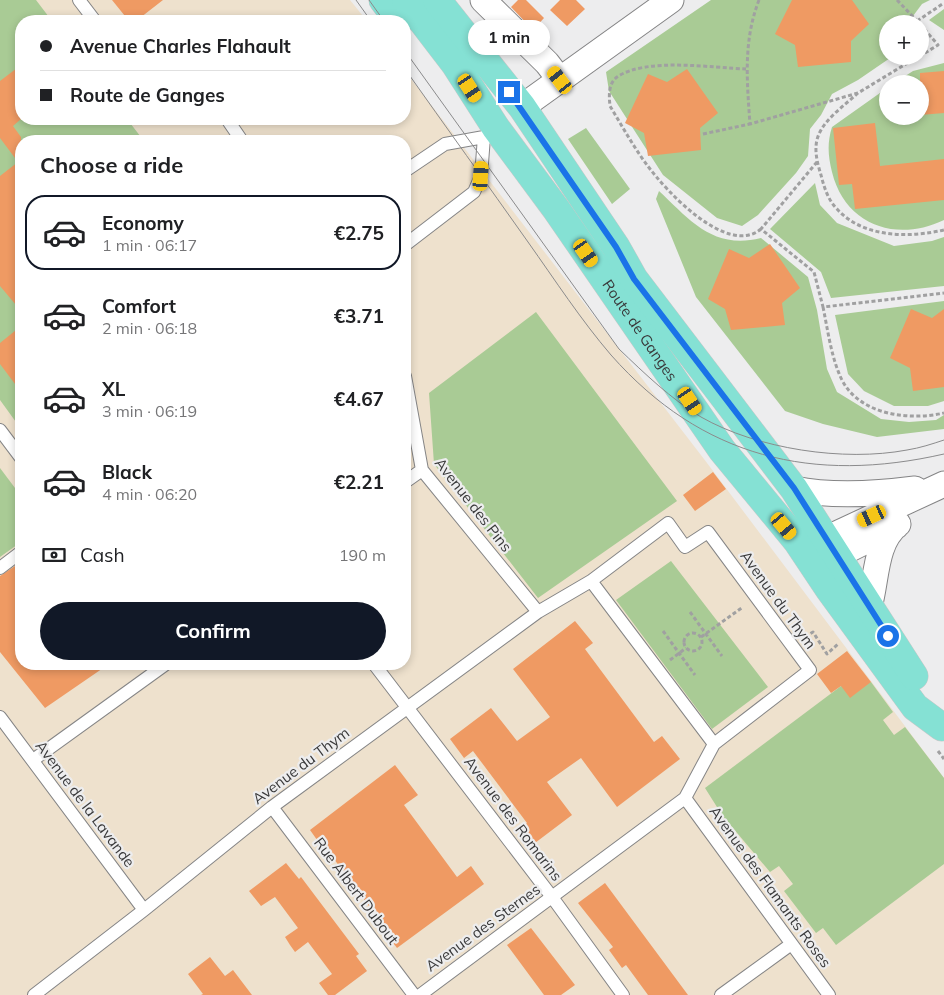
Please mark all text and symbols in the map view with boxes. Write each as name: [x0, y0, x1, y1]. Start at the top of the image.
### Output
map controls: [879, 15, 929, 125]
button: +: [879, 15, 929, 65]
callout: 1 min: [468, 19, 550, 54]
text: 1 min: [488, 27, 530, 47]
text: Avenue Charles Flahault: [70, 34, 291, 58]
car: [544, 64, 575, 96]
car: [455, 71, 484, 105]
button: −: [879, 75, 929, 125]
route end: [498, 81, 520, 103]
text: Route de Ganges: [70, 83, 225, 107]
text: Choose a ride: [40, 151, 183, 179]
car: [472, 161, 489, 191]
icon: car: [42, 210, 87, 255]
text: Economy: [102, 211, 184, 235]
text: €2.75: [334, 221, 384, 245]
text: 1 min · 06:17: [102, 235, 197, 255]
car: [571, 236, 600, 270]
street label: Route de Ganges: [598, 276, 682, 385]
icon: car: [42, 293, 87, 338]
text: Comfort: [102, 294, 176, 318]
text: €3.71: [334, 304, 384, 328]
text: 2 min · 06:18: [102, 318, 197, 338]
icon: car: [42, 376, 87, 421]
text: XL: [102, 377, 125, 401]
car: [675, 384, 704, 418]
text: €4.67: [334, 387, 384, 411]
text: 3 min · 06:19: [102, 401, 197, 421]
street label: Avenue des Pins: [431, 454, 516, 556]
icon: car: [42, 459, 87, 504]
text: Black: [102, 460, 152, 484]
text: €2.21: [334, 470, 384, 494]
text: 4 min · 06:20: [102, 484, 197, 504]
car: [855, 503, 888, 529]
car: [768, 510, 799, 542]
icon: cash: [40, 541, 68, 569]
text: Cash: [80, 543, 125, 567]
text: 190 m: [339, 545, 386, 565]
street label: Avenue du Thym: [736, 547, 820, 652]
button: Confirm: [40, 602, 386, 660]
route start: [877, 625, 899, 647]
street label: Avenue du Thym: [248, 723, 353, 808]
street label: Avenue de la Lavande: [32, 737, 139, 871]
street label: Avenue des Romarins: [460, 753, 566, 885]
street label: Avenue des Flamants Roses: [705, 802, 835, 971]
street label: Rue Albert Dubout: [310, 833, 403, 948]
street label: Avenue des Sternes: [422, 880, 544, 976]

